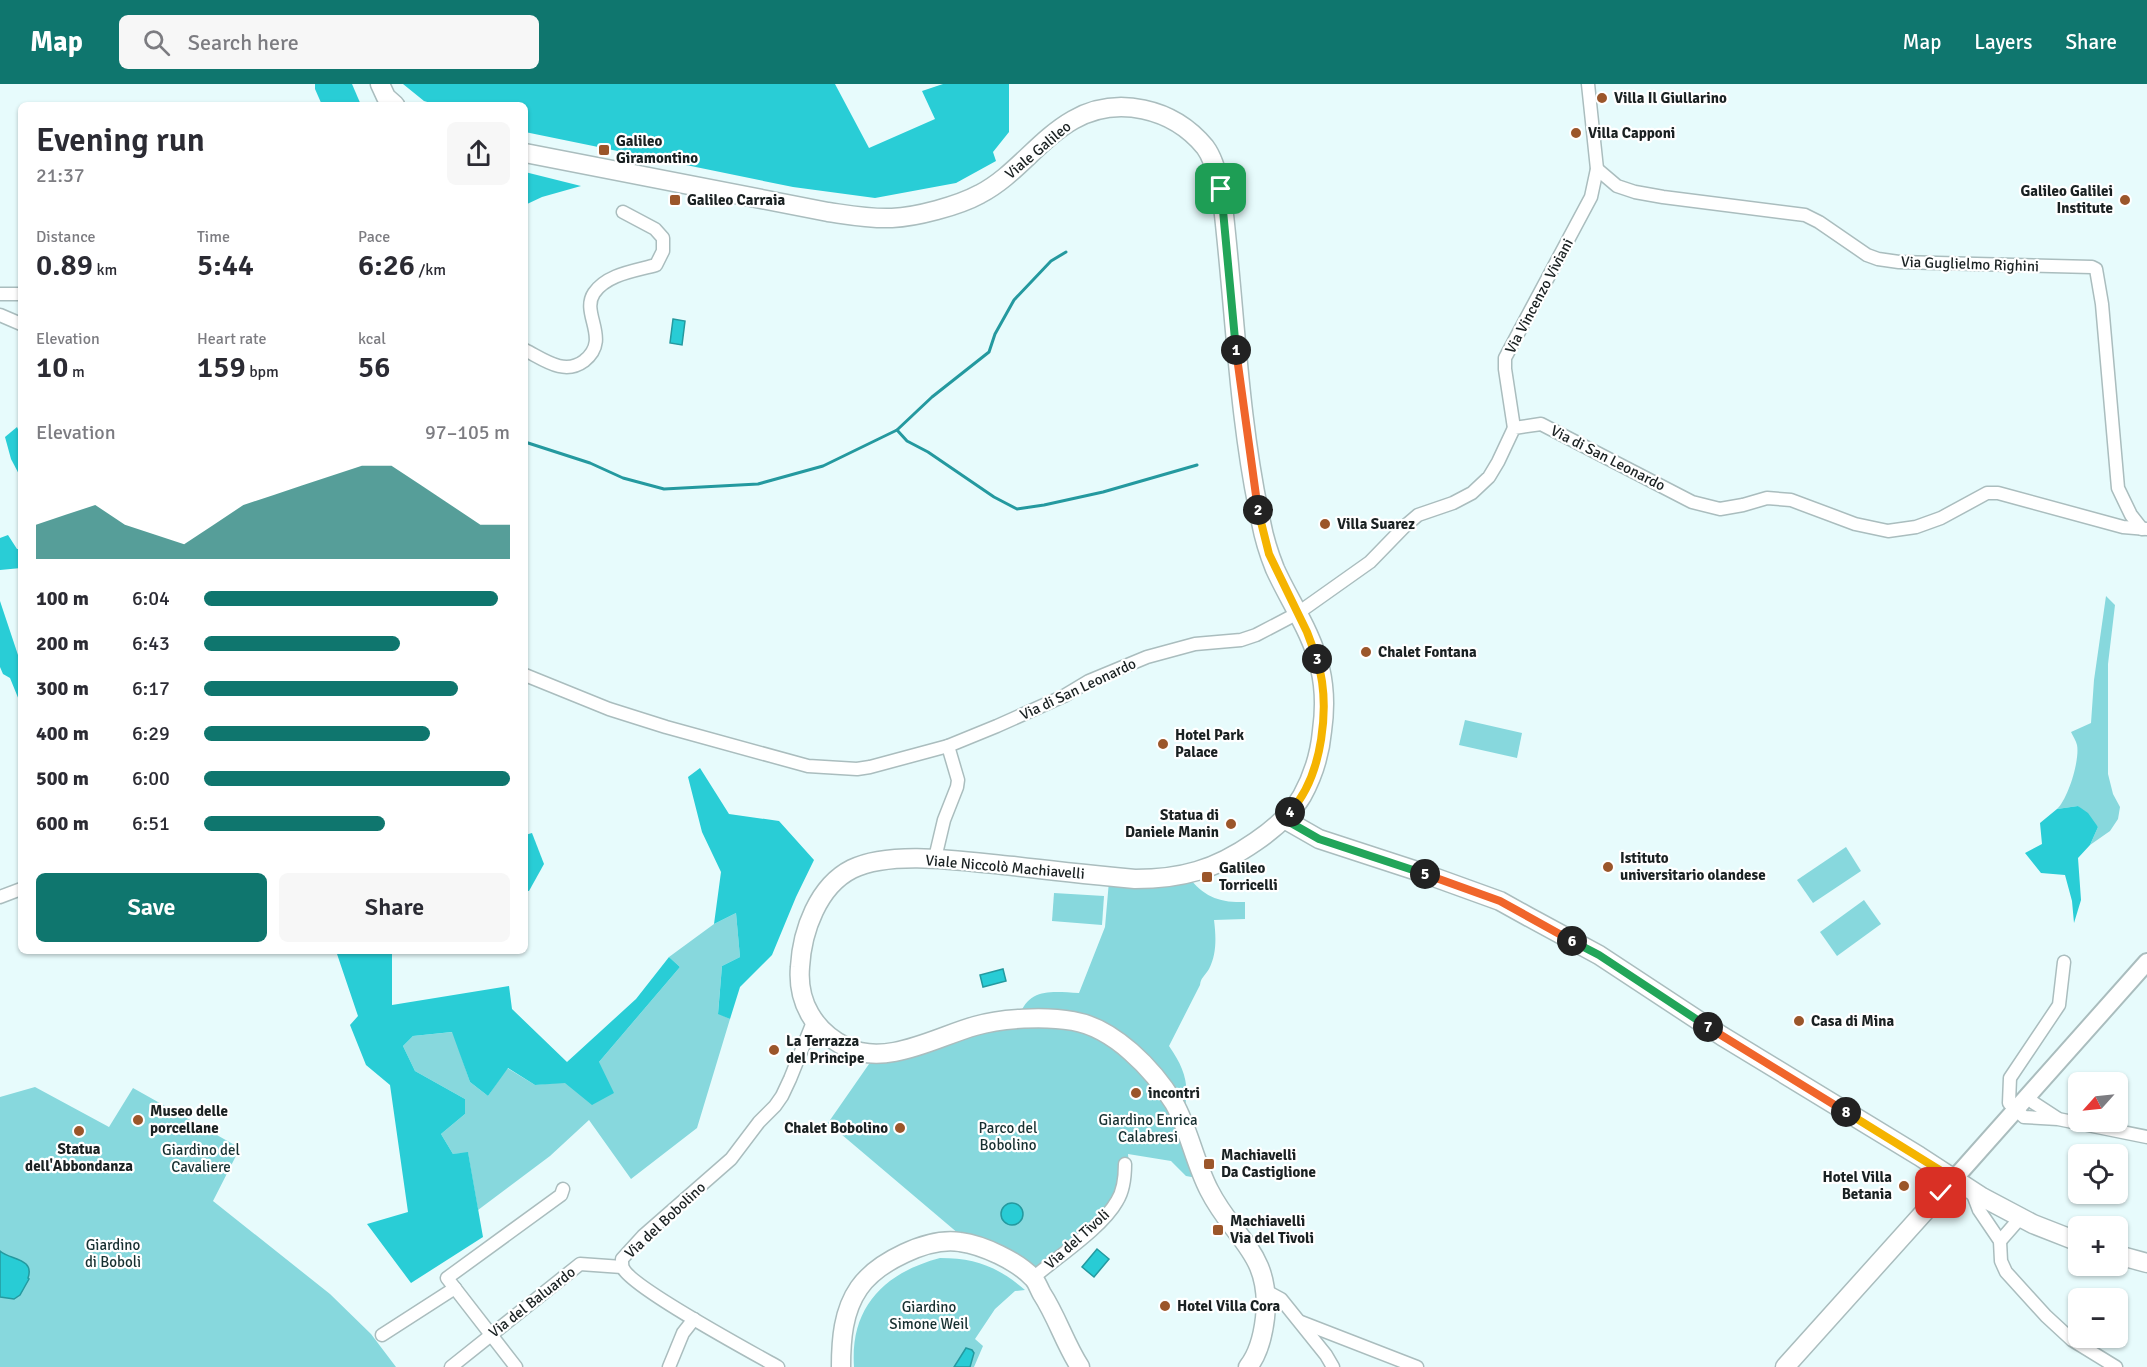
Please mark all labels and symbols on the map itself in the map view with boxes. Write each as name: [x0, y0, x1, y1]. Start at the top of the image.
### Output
place label: Villa Il Giullarino: [1614, 89, 1727, 107]
marker: Villa Il Giullarino: [1595, 91, 1609, 105]
street label: Viale Galileo: [1001, 117, 1075, 183]
place label: Villa Capponi: [1588, 124, 1675, 142]
marker: Villa Capponi: [1569, 126, 1583, 140]
place label: Galileo Giramontino: [616, 132, 698, 167]
marker: Galileo Giramontino: [597, 143, 611, 157]
pin: [1195, 163, 1246, 214]
place label: Galileo Galilei Institute: [2020, 182, 2113, 217]
place label: Galileo Carraia: [687, 191, 785, 209]
marker: Galileo Carraia: [668, 193, 682, 207]
marker: Galileo Galilei Institute: [2118, 193, 2132, 207]
street label: Via Vincenzo Viviani: [1501, 235, 1577, 357]
street label: Via Guglielmo Righini: [1901, 253, 2039, 275]
pin: 1: [1221, 335, 1251, 365]
street label: Via di San Leonardo: [1548, 421, 1668, 495]
pin: 2: [1243, 495, 1273, 525]
place label: Villa Suarez: [1337, 515, 1415, 533]
marker: Villa Suarez: [1318, 517, 1332, 531]
place label: Chalet Fontana: [1378, 643, 1477, 661]
pin: 3: [1302, 644, 1332, 674]
marker: Chalet Fontana: [1359, 645, 1373, 659]
street label: Via di San Leonardo: [1017, 654, 1139, 724]
place label: Hotel Park Palace: [1175, 726, 1244, 761]
marker: Hotel Park Palace: [1156, 737, 1170, 751]
pin: 4: [1275, 797, 1305, 827]
place label: Statua di Daniele Manin: [1125, 806, 1219, 841]
marker: Statua di Daniele Manin: [1224, 817, 1238, 831]
place label: Istituto universitario olandese: [1620, 849, 1766, 884]
street label: Viale Niccolò Machiavelli: [925, 851, 1085, 883]
place label: Galileo Torricelli: [1219, 859, 1278, 894]
pin: 5: [1410, 859, 1440, 889]
marker: Istituto universitario olandese: [1601, 860, 1615, 874]
marker: Galileo Torricelli: [1200, 870, 1214, 884]
pin: 6: [1557, 926, 1587, 956]
pin: 7: [1693, 1012, 1723, 1042]
place label: Casa di Mina: [1811, 1012, 1894, 1030]
marker: Casa di Mina: [1792, 1014, 1806, 1028]
place label: La Terrazza del Principe: [786, 1032, 864, 1067]
marker: La Terrazza del Principe: [767, 1043, 781, 1057]
north arrow: [2068, 1072, 2128, 1132]
place label: incontri: [1148, 1084, 1200, 1102]
marker: incontri: [1129, 1086, 1143, 1100]
pin: 8: [1831, 1097, 1861, 1127]
place label: Museo delle porcellane: [150, 1102, 228, 1137]
park label: Giardino Enrica Calabresi: [1098, 1111, 1198, 1146]
marker: Museo delle porcellane: [131, 1113, 145, 1127]
place label: Chalet Bobolino: [784, 1119, 888, 1137]
park label: Parco del Bobolino: [979, 1119, 1037, 1154]
marker: Chalet Bobolino: [893, 1121, 907, 1135]
marker: Statua dell'Abbondanza: [72, 1124, 86, 1138]
place label: Statua dell'Abbondanza: [25, 1140, 133, 1175]
park label: Giardino del Cavaliere: [162, 1141, 240, 1176]
place label: Machiavelli Da Castiglione: [1221, 1146, 1316, 1181]
marker: Machiavelli Da Castiglione: [1202, 1157, 1216, 1171]
pin: [1915, 1167, 1966, 1218]
place label: Hotel Villa Betania: [1822, 1168, 1892, 1203]
street label: Via del Bobolino: [621, 1178, 709, 1262]
marker: Hotel Villa Betania: [1897, 1179, 1911, 1193]
street label: Via del Tivoli: [1041, 1205, 1113, 1273]
place label: Machiavelli Via del Tivoli: [1230, 1212, 1314, 1247]
marker: Machiavelli Via del Tivoli: [1211, 1223, 1225, 1237]
park label: Giardino di Boboli: [85, 1236, 141, 1271]
street label: Via del Baluardo: [485, 1263, 579, 1341]
place label: Hotel Villa Cora: [1177, 1297, 1281, 1315]
park label: Giardino Simone Weil: [889, 1298, 969, 1333]
marker: Hotel Villa Cora: [1158, 1299, 1172, 1313]

